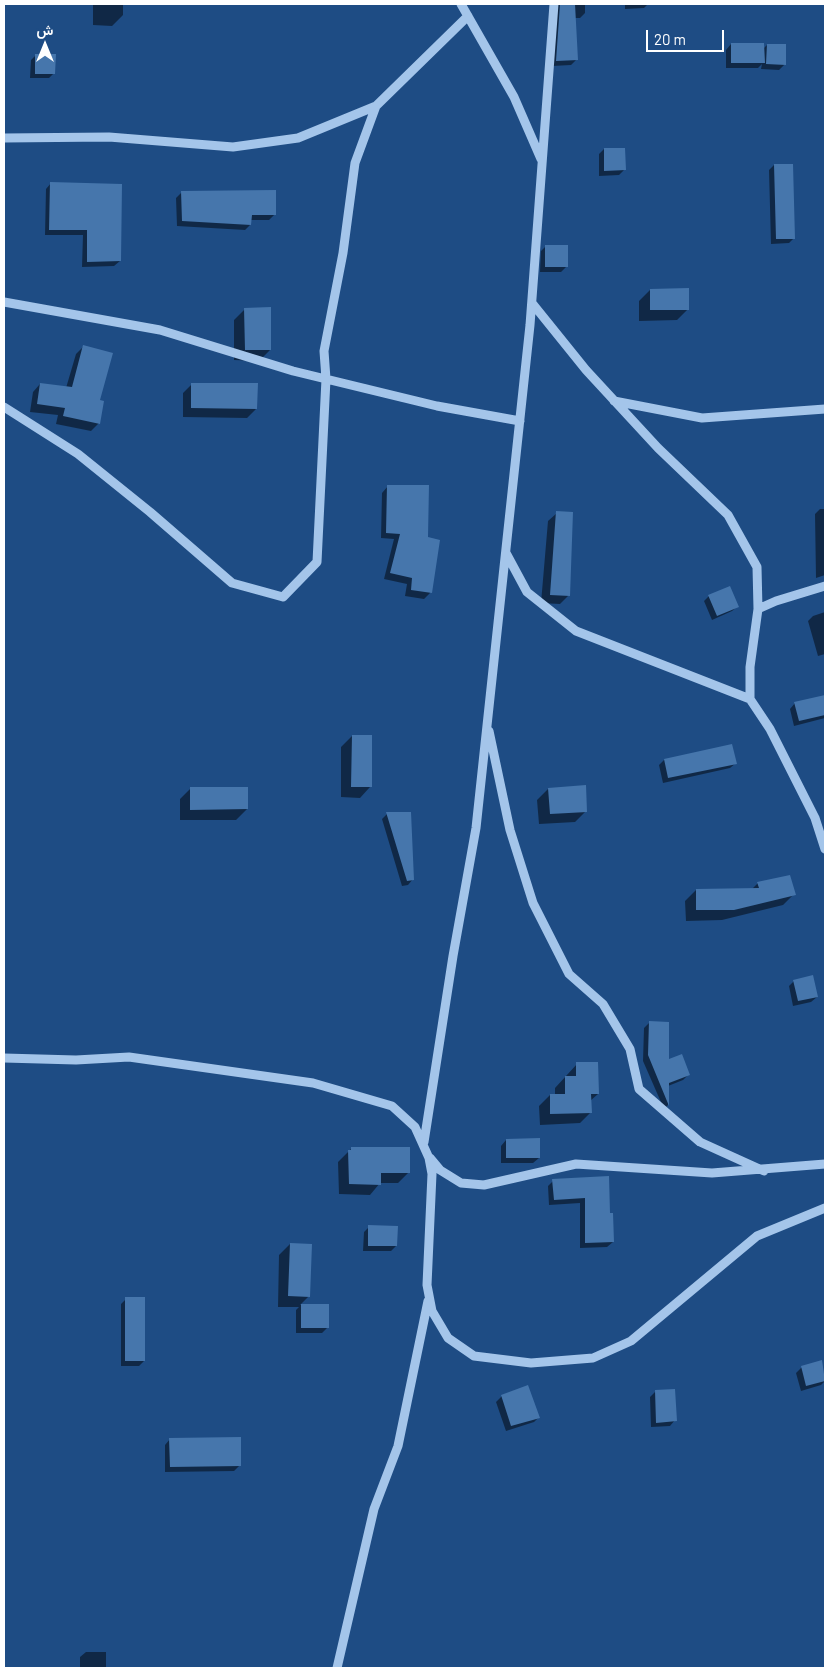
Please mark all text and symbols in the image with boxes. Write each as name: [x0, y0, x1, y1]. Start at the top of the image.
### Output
north arrow: [20, 20, 70, 70]
scale bar: [649, 20, 726, 52]
text: ش: [37, 21, 53, 38]
text: 20 m: [654, 30, 686, 48]

